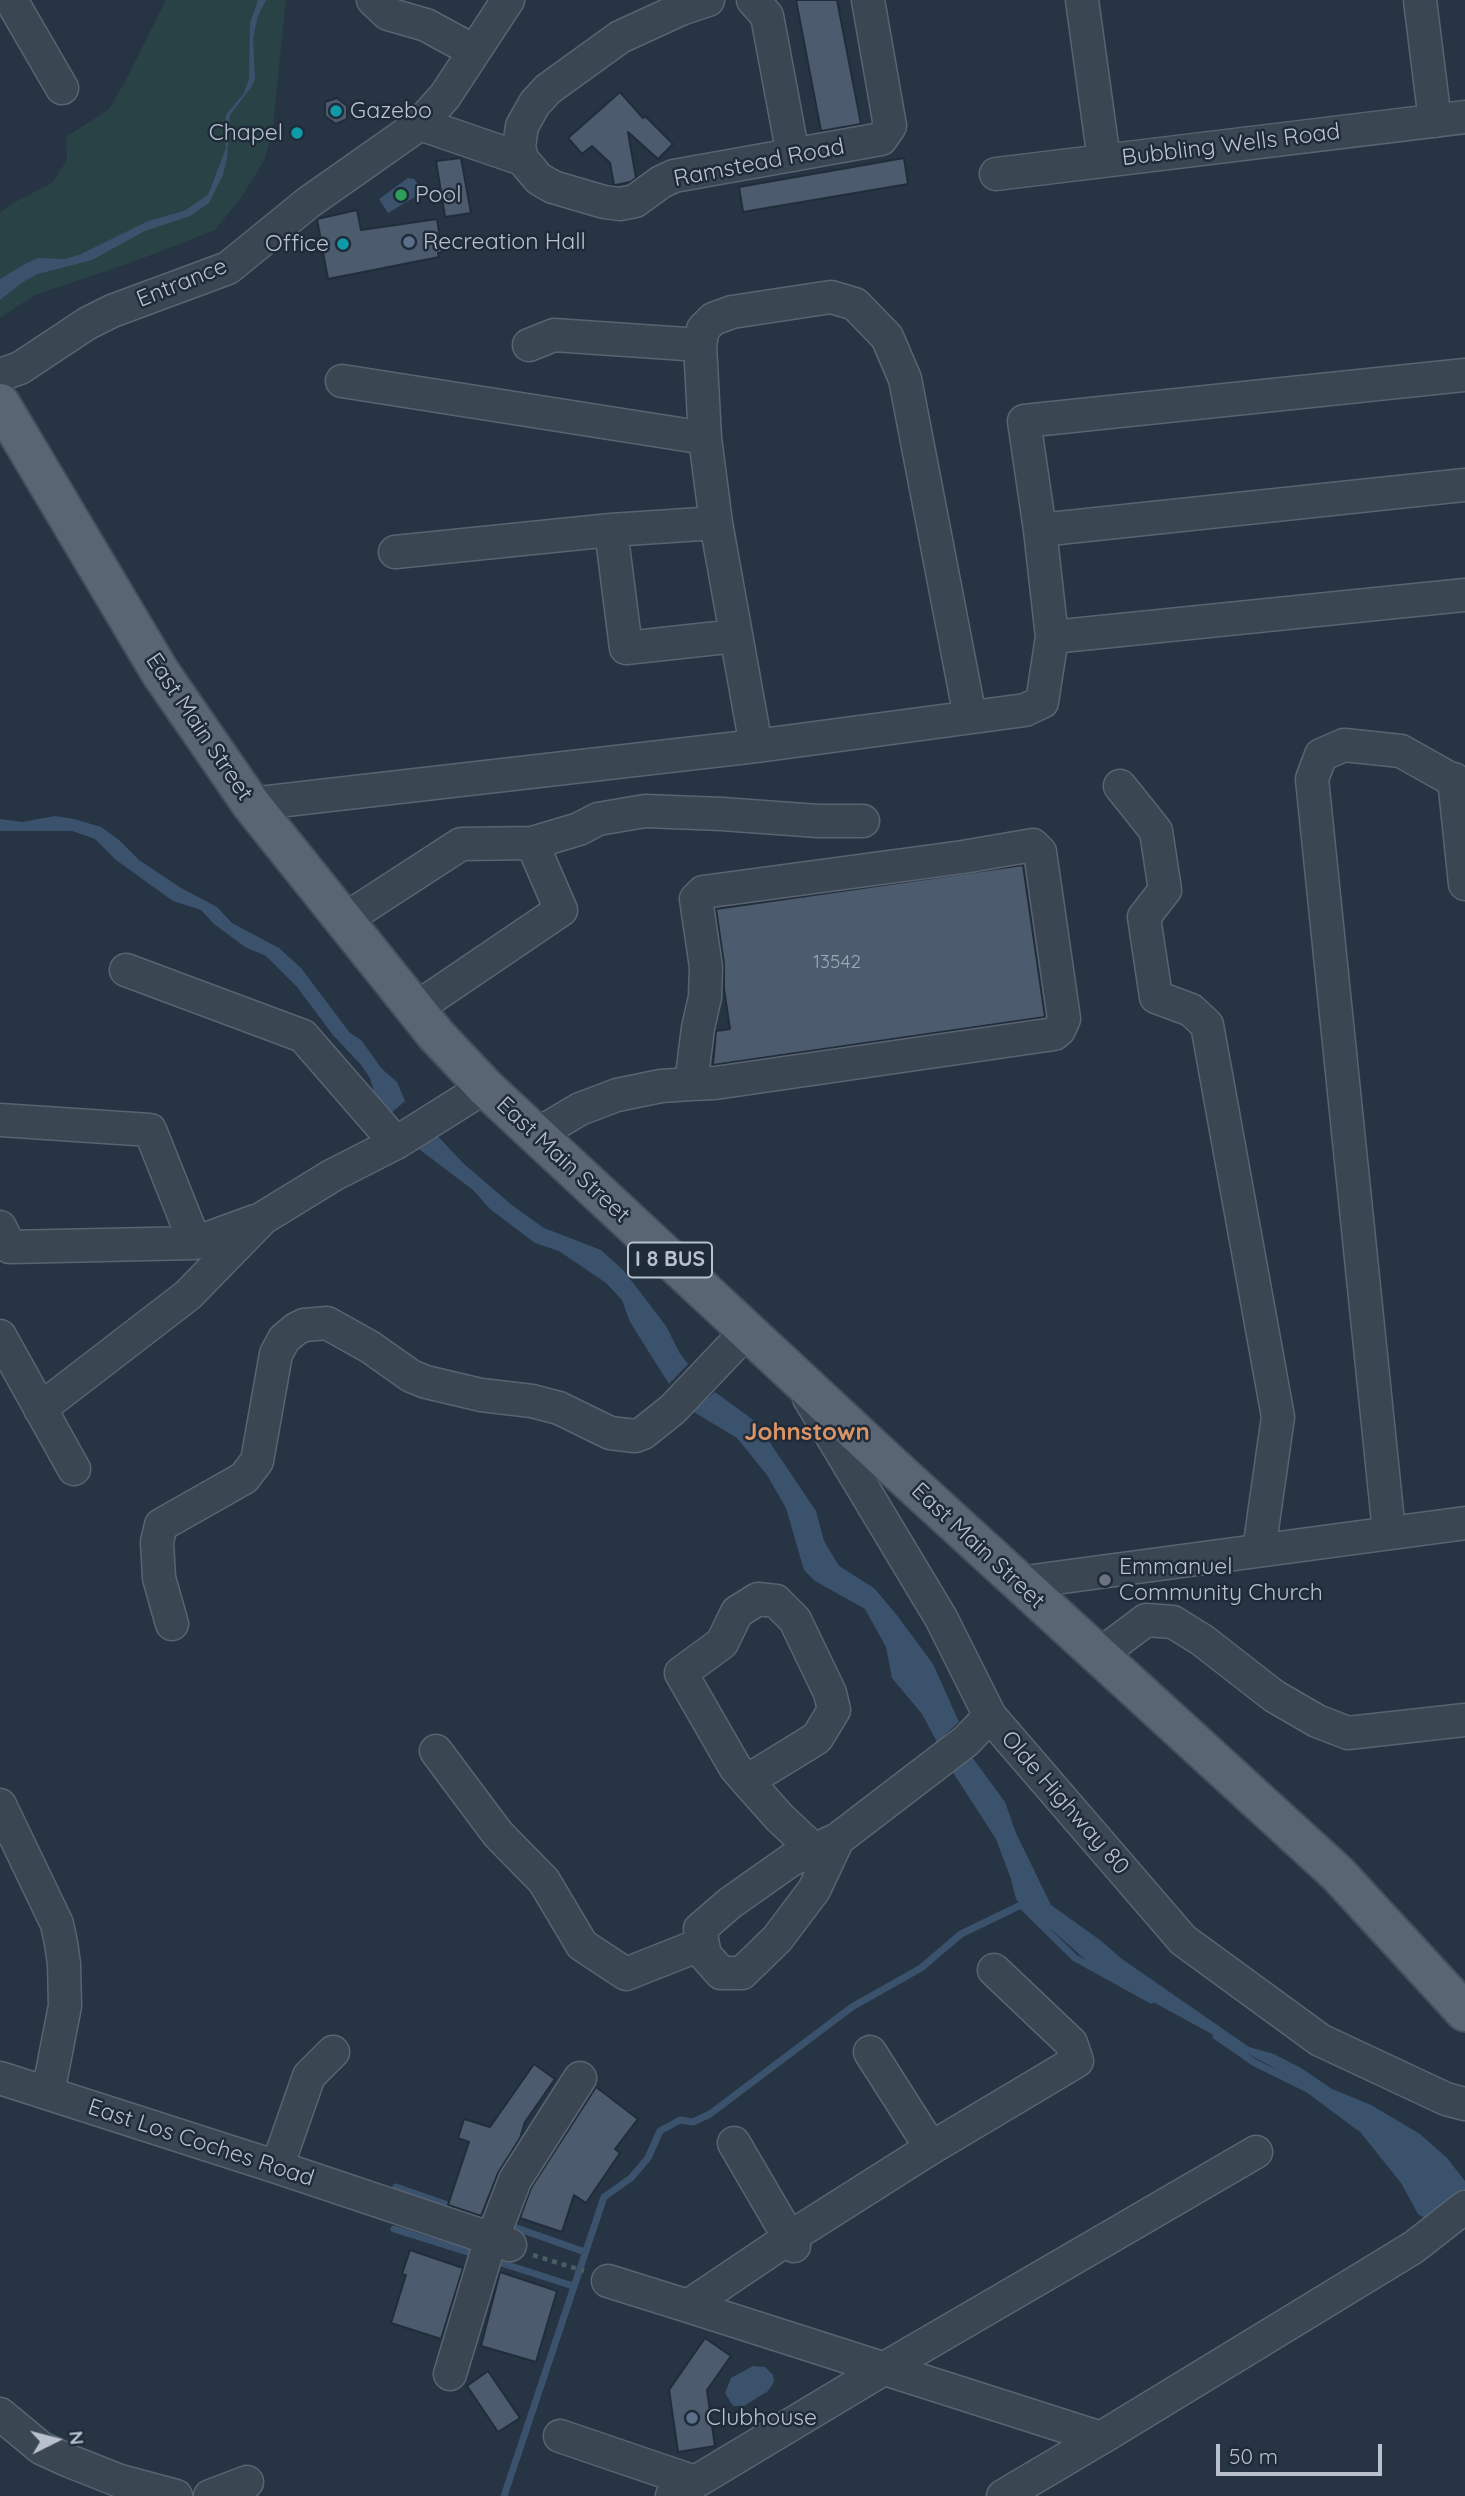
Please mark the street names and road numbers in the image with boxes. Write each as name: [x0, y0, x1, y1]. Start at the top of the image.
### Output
street label: Bubbling Wells Road: [1120, 118, 1342, 172]
street label: Ramstead Road: [671, 133, 847, 193]
street label: Entrance: [133, 252, 231, 314]
street label: East Main Street: [139, 648, 259, 806]
street label: East Main Street: [491, 1091, 635, 1229]
road number: I 8 BUS: [628, 1242, 712, 1278]
street label: East Main Street: [906, 1477, 1050, 1615]
street label: Olde Highway 80: [995, 1725, 1135, 1881]
street label: East Los Coches Road: [84, 2093, 318, 2193]

